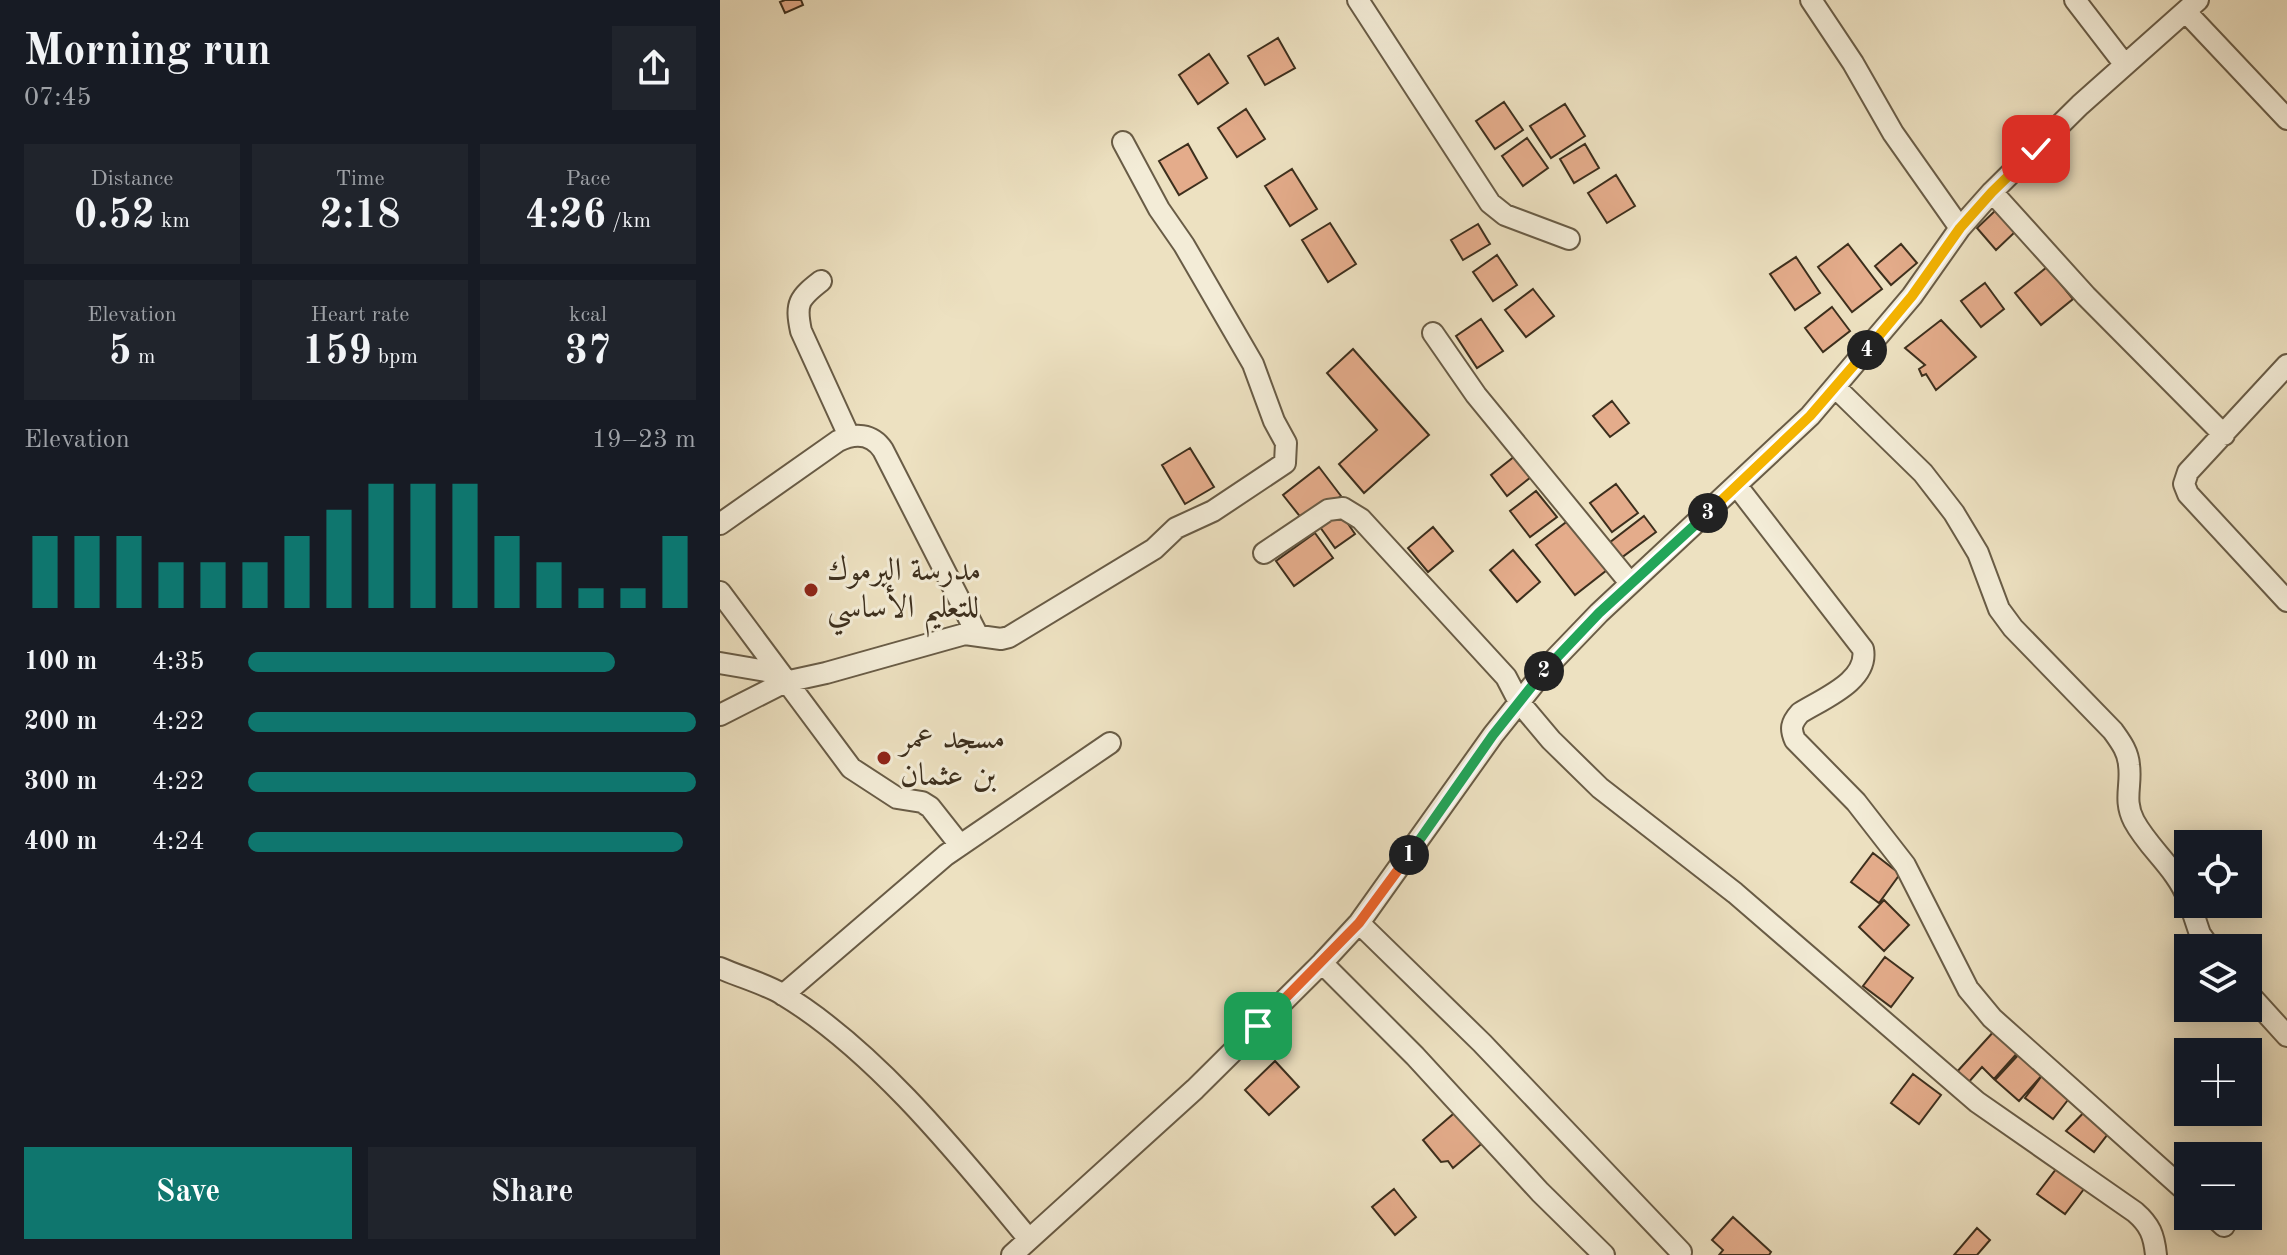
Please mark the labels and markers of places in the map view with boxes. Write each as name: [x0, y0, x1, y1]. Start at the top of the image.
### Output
pin: [2002, 115, 2070, 183]
pin: 4: [1847, 330, 1887, 370]
pin: 3: [1688, 493, 1728, 533]
place label: مدرسة اليرموك للتعليم الأساسي: [827, 554, 981, 638]
marker: مدرسة اليرموك للتعليم الأساسي: [802, 581, 820, 599]
pin: 2: [1524, 651, 1564, 691]
place label: مسجد عمر بن عثمان: [897, 724, 1005, 793]
marker: مسجد عمر بن عثمان: [875, 749, 893, 767]
pin: 1: [1389, 835, 1429, 875]
pin: [1224, 992, 1292, 1060]

